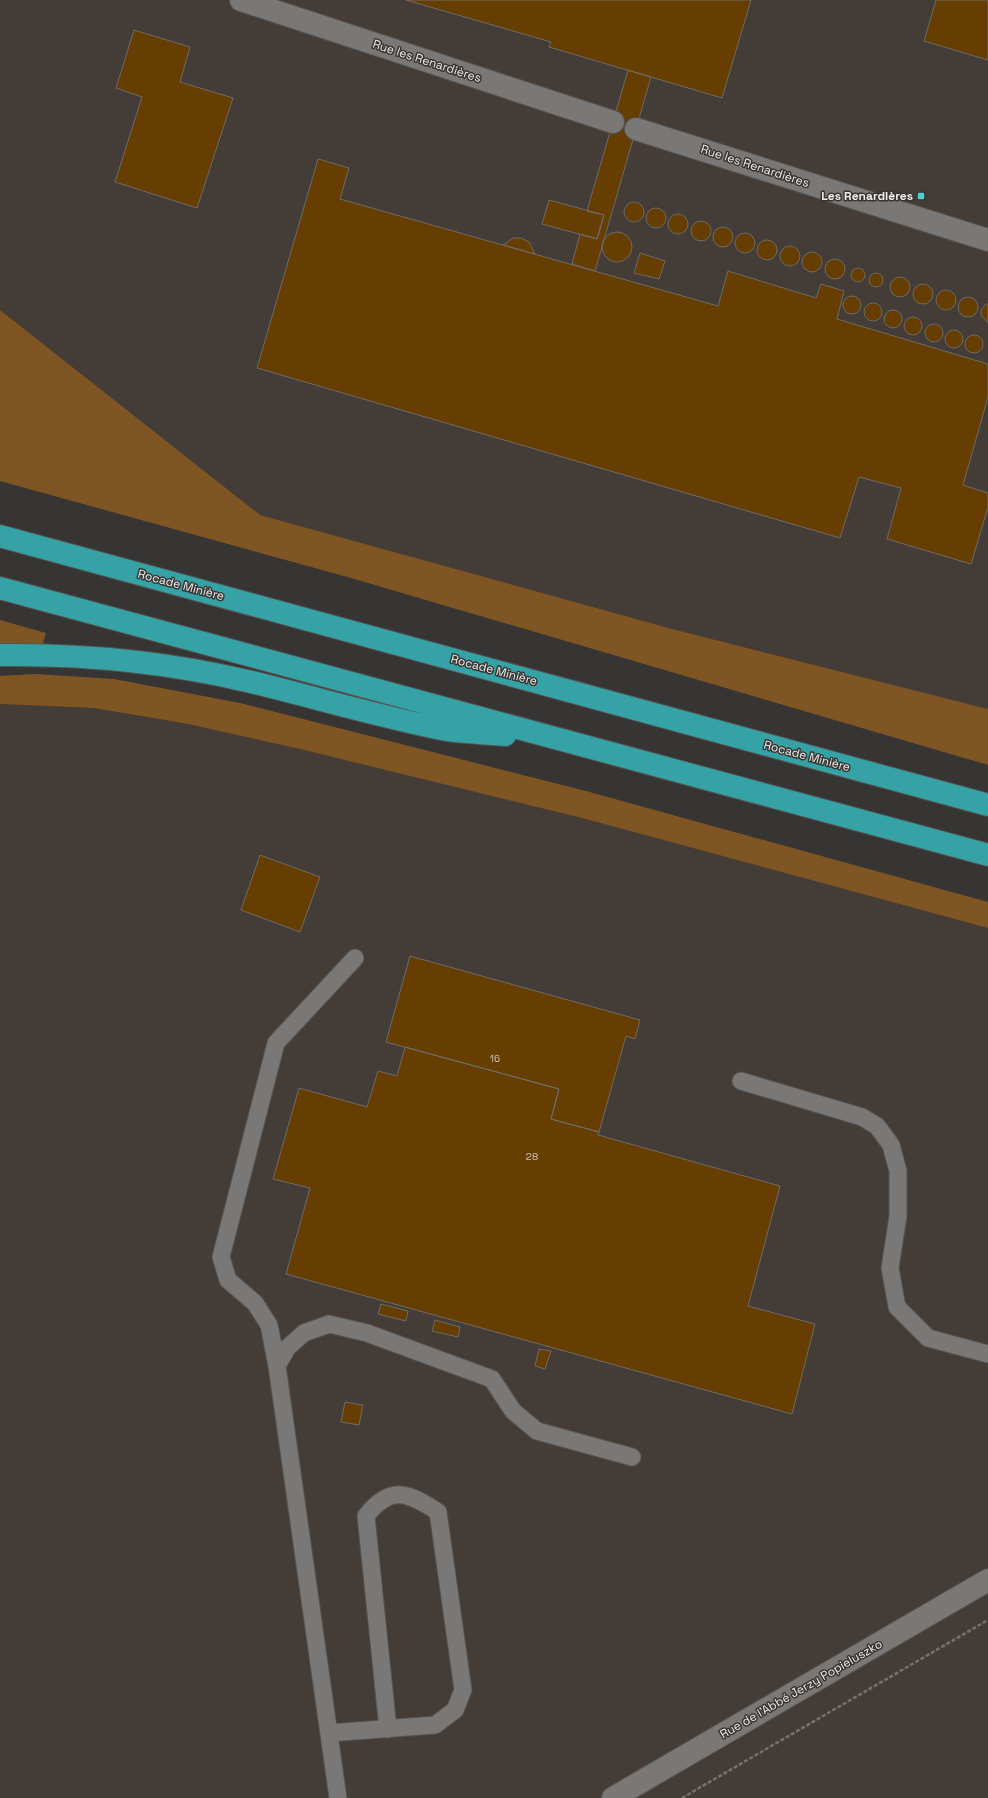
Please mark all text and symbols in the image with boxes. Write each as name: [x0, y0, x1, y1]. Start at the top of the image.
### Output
street label: Rue les Renardières: [371, 36, 483, 86]
street label: Rue les Renardières: [699, 141, 811, 191]
place label: Les Renardières: [821, 188, 913, 204]
marker: Les Renardières: [916, 191, 926, 201]
street label: Rocade Minière: [136, 566, 226, 604]
street label: Rocade Minière: [449, 651, 539, 689]
street label: Rocade Minière: [762, 737, 852, 775]
house number: 16: [490, 1052, 500, 1065]
house number: 28: [526, 1150, 538, 1163]
street label: Rue de l'Abbé Jerzy Popieluszko: [717, 1636, 885, 1742]

